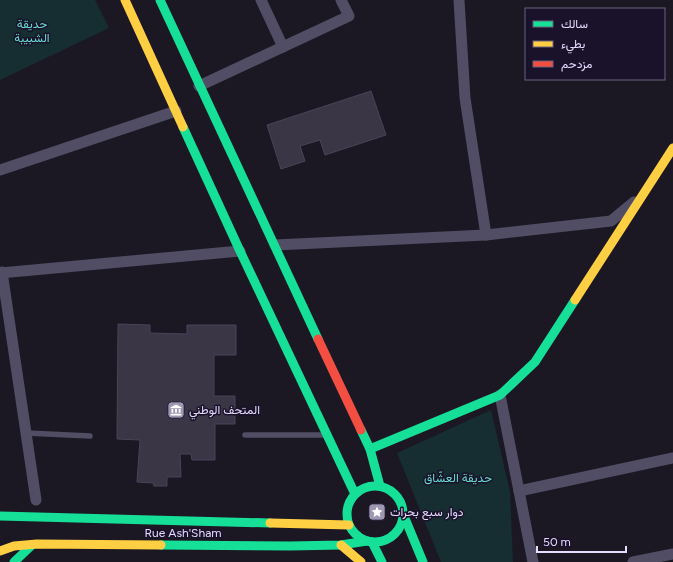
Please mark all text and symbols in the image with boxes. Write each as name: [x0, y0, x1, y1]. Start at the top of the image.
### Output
legend: [525, 8, 665, 80]
park label: حديقة الشبيبة: [14, 17, 50, 45]
text: سالك: [561, 17, 588, 31]
text: بطيء: [561, 37, 585, 54]
text: مزدحم: [561, 57, 592, 72]
museum icon: المتحف الوطني: [166, 400, 186, 420]
place label: المتحف الوطني: [189, 403, 260, 420]
park label: حديقة العشّاق: [424, 470, 492, 485]
place icon: دوار سبع بحرات: [367, 502, 387, 522]
place label: دوار سبع بحرات: [390, 505, 464, 521]
street label: Rue Ash'Sham: [145, 526, 221, 540]
scale bar: [537, 528, 626, 554]
text: 50 m: [543, 535, 571, 549]

